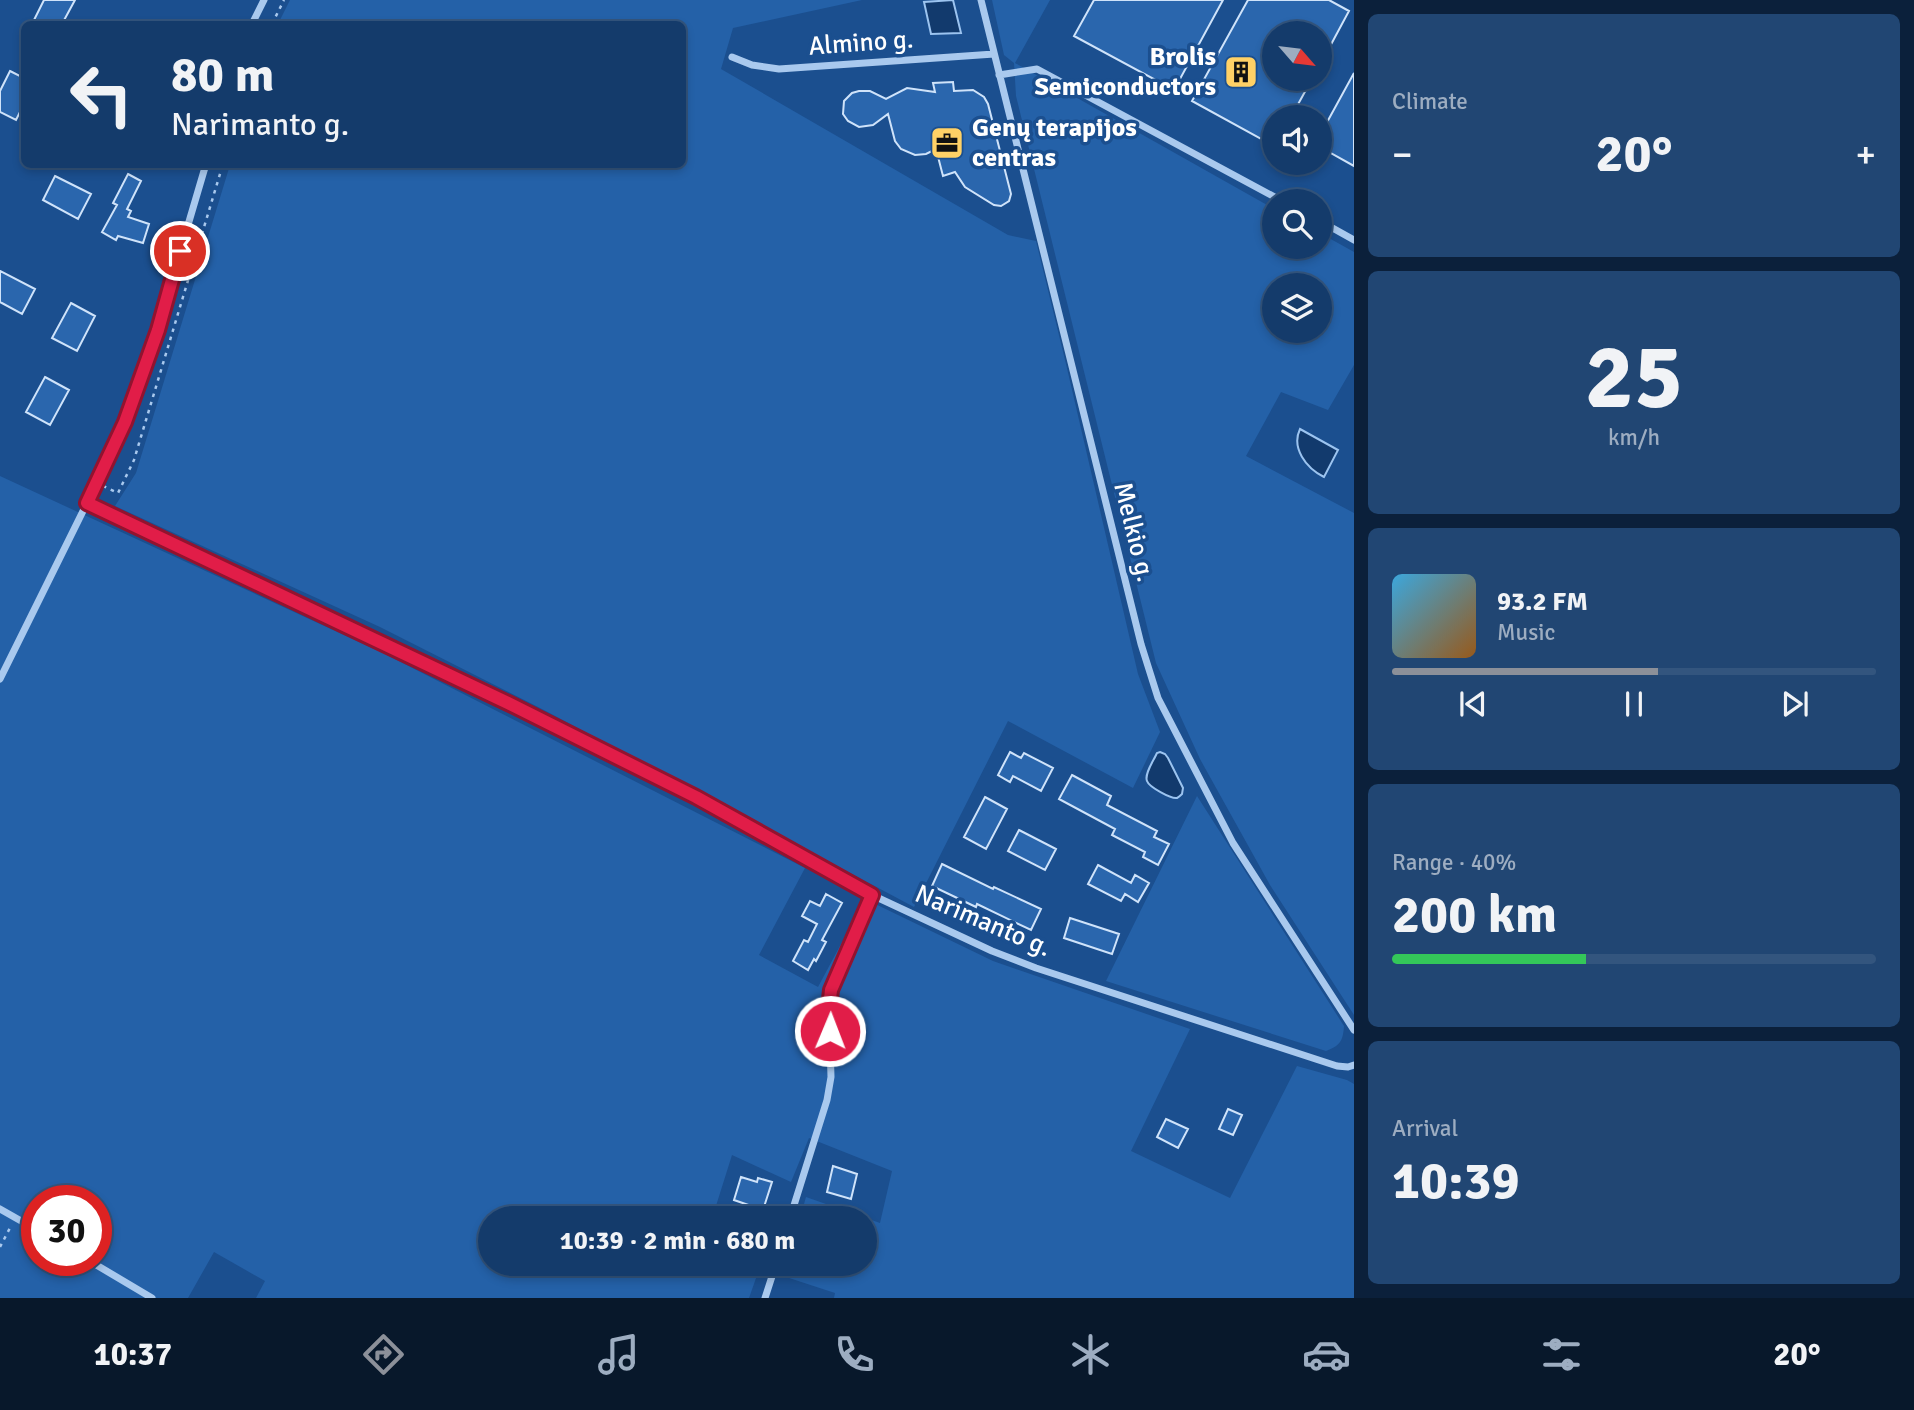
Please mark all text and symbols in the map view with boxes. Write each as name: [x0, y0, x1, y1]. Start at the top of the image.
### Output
north arrow: [1262, 21, 1332, 91]
map controls: [1262, 21, 1332, 343]
street label: Almino g.: [807, 23, 915, 63]
place label: Brolis Semiconductors: [1034, 41, 1216, 103]
text: 80 m: [171, 45, 274, 105]
icon: left: [56, 49, 147, 140]
building icon: Brolis Semiconductors: [1222, 53, 1260, 91]
text: Climate: [1392, 87, 1468, 116]
text: Narimanto g.: [171, 105, 349, 144]
button: sound: [1262, 105, 1332, 175]
place label: Genų terapijos centras: [972, 112, 1137, 174]
text: 20°: [1596, 122, 1672, 186]
office icon: Genų terapijos centras: [928, 124, 966, 162]
text: −: [1392, 131, 1413, 178]
text: +: [1855, 131, 1876, 178]
button: search: [1262, 189, 1332, 259]
pin: [150, 221, 210, 281]
icon: arrive: [161, 232, 199, 270]
button: layers: [1262, 273, 1332, 343]
text: 25: [1585, 321, 1683, 434]
text: km/h: [1608, 423, 1660, 452]
street label: Melkio g.: [1106, 479, 1162, 585]
text: 93.2 FM: [1497, 586, 1588, 618]
text: Music: [1497, 618, 1555, 647]
icon: previous: [1454, 685, 1492, 723]
icon: pause: [1615, 685, 1653, 723]
icon: next: [1776, 685, 1814, 723]
text: Range · 40%: [1392, 848, 1516, 877]
street label: Narimanto g.: [910, 878, 1056, 964]
text: 200 km: [1392, 883, 1557, 947]
position arrow: [793, 994, 867, 1068]
text: Arrival: [1392, 1114, 1458, 1143]
text: 10:39: [1392, 1149, 1520, 1213]
speed limit sign: 30: [21, 1185, 112, 1276]
text: 10:39 · 2 min · 680 m: [560, 1225, 795, 1257]
icon: directions: [359, 1330, 408, 1379]
icon: music: [594, 1330, 643, 1379]
icon: phone: [830, 1330, 879, 1379]
icon: climate: [1066, 1330, 1115, 1379]
icon: car: [1302, 1330, 1351, 1379]
icon: filters: [1537, 1330, 1586, 1379]
text: 10:37: [93, 1335, 172, 1374]
text: 20°: [1773, 1335, 1821, 1374]

